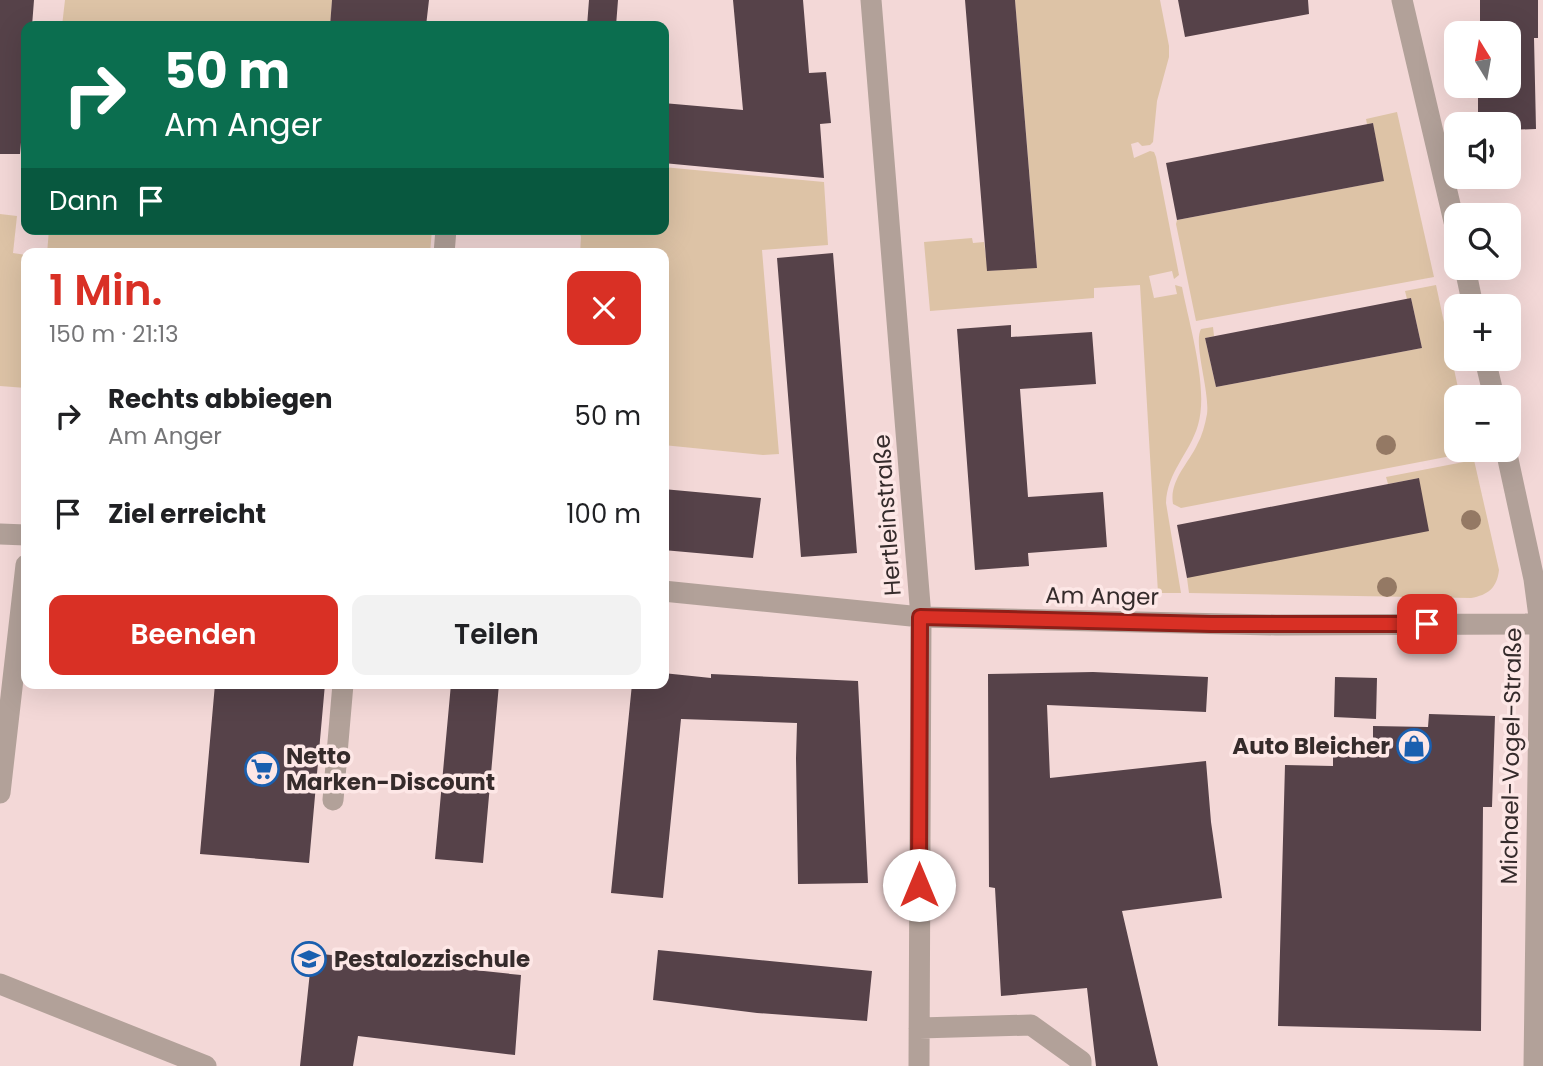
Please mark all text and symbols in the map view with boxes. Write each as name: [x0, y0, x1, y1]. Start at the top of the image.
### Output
north arrow: [1444, 21, 1521, 98]
map controls: [1444, 21, 1521, 462]
text: 50 m: [164, 37, 290, 105]
icon: right: [49, 49, 140, 140]
text: Am Anger: [164, 102, 323, 147]
button: sound: [1444, 112, 1521, 189]
icon: arrive: [132, 182, 170, 220]
text: Dann: [49, 183, 118, 219]
button: search: [1444, 203, 1521, 280]
text: 1 Min.: [49, 261, 162, 320]
button: close: [567, 271, 641, 345]
button: +: [1444, 294, 1521, 371]
text: 150 m · 21:13: [49, 318, 179, 350]
text: Rechts abbiegen: [108, 381, 333, 417]
button: −: [1444, 385, 1521, 462]
icon: right: [49, 397, 87, 435]
text: 50 m: [575, 398, 641, 434]
text: Am Anger: [108, 420, 222, 452]
street label: Hertleinstraße: [865, 433, 909, 597]
icon: arrive: [49, 495, 87, 533]
text: Ziel erreicht: [108, 496, 266, 532]
text: 100 m: [566, 496, 641, 532]
street label: Am Anger: [1045, 579, 1159, 613]
pin: [1397, 594, 1457, 654]
button: Beenden: [49, 595, 338, 675]
button: Teilen: [352, 595, 641, 675]
icon: arrive: [1408, 605, 1446, 643]
street label: Michael-Vogel-Straße: [1493, 627, 1529, 885]
shop icon: Auto Bleicher: [1395, 727, 1433, 765]
place label: Auto Bleicher: [1232, 730, 1390, 762]
place label: Netto Marken-Discount: [286, 740, 495, 798]
supermarket icon: Netto Marken-Discount: [243, 750, 281, 788]
position arrow: [882, 848, 956, 922]
school or university icon: Pestalozzischule: [290, 940, 328, 978]
place label: Pestalozzischule: [334, 943, 530, 975]

